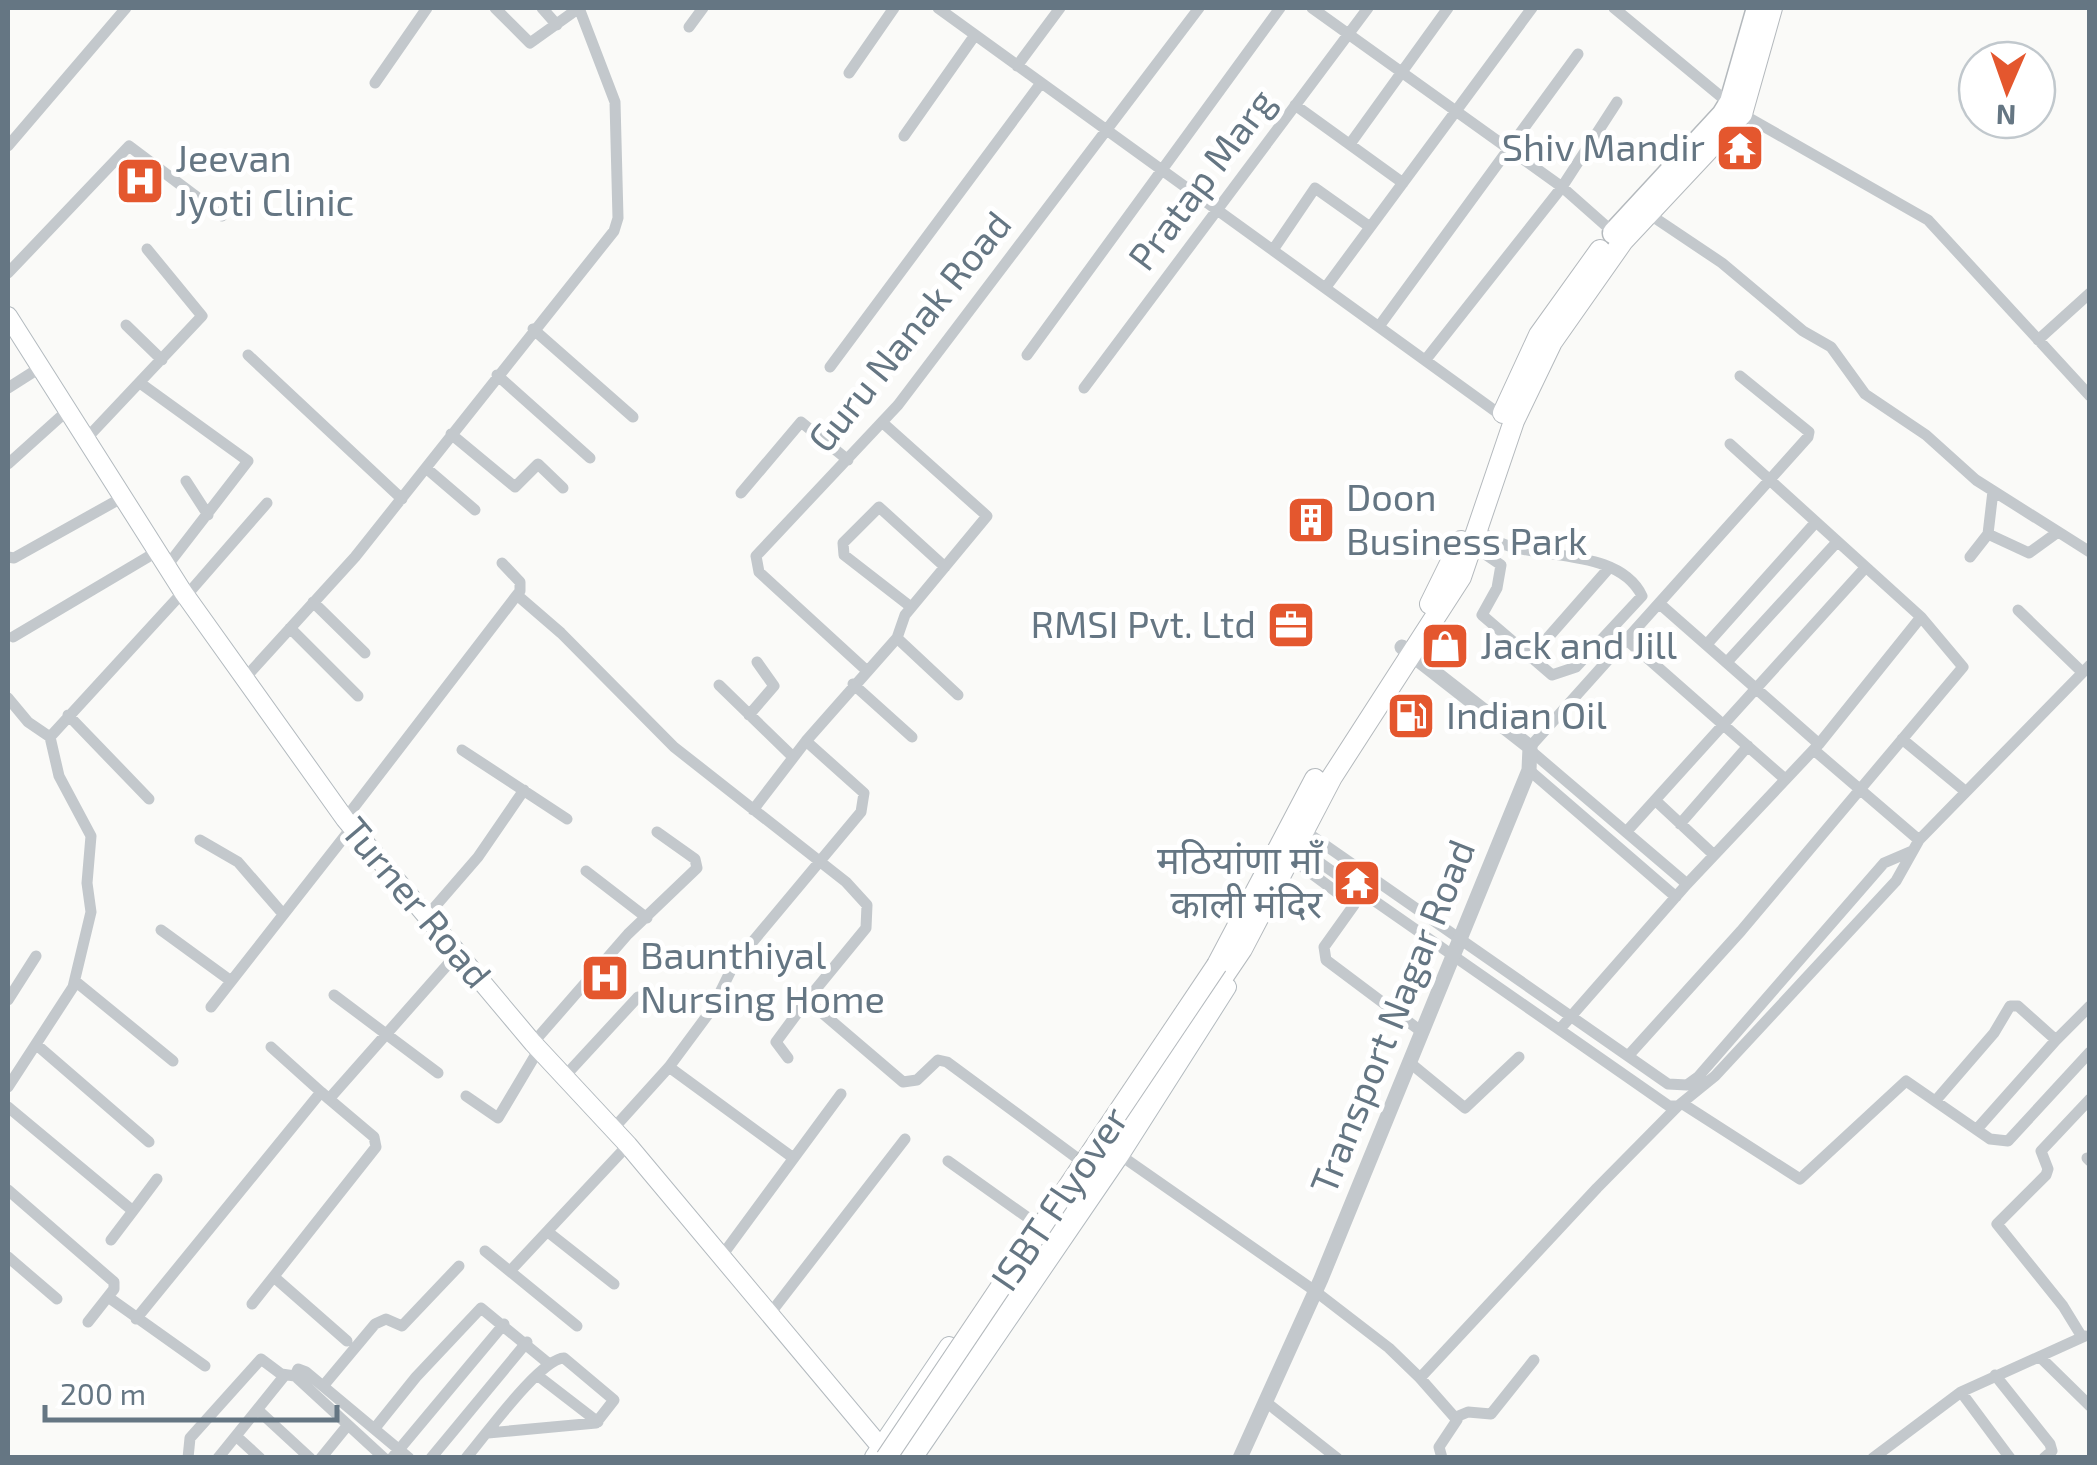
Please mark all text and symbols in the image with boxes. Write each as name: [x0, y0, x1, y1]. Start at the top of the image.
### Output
north arrow: [1957, 40, 2057, 140]
street label: Pratap Marg: [1117, 79, 1283, 278]
text: N: [1995, 99, 2017, 133]
temple icon: Shiv Mandir: [1714, 122, 1766, 174]
place label: Shiv Mandir: [1502, 123, 1705, 169]
place label: Jeevan Jyoti Clinic: [175, 134, 354, 224]
hospital icon: Jeevan Jyoti Clinic: [114, 155, 166, 207]
street label: Guru Nanak Road: [797, 201, 1020, 460]
place label: Doon Business Park: [1346, 473, 1587, 563]
building icon: Doon Business Park: [1285, 494, 1337, 546]
office icon: RMSI Pvt. Ltd: [1265, 599, 1317, 651]
place label: RMSI Pvt. Ltd: [1030, 600, 1256, 646]
shop icon: Jack and Jill: [1419, 620, 1471, 672]
place label: Jack and Jill: [1480, 621, 1677, 667]
fuel station icon: Indian Oil: [1385, 690, 1437, 742]
place label: Indian Oil: [1446, 691, 1607, 737]
street label: Turner Road: [333, 807, 502, 996]
street label: Transport Nagar Road: [1299, 832, 1483, 1200]
place label: मठियांणा माँ काली मंदिर: [1157, 836, 1324, 926]
temple icon: मठियांणा माँ काली मंदिर: [1331, 857, 1383, 909]
place label: Baunthiyal Nursing Home: [640, 931, 885, 1021]
hospital icon: Baunthiyal Nursing Home: [579, 952, 631, 1004]
street label: ISBT Flyover: [980, 1097, 1137, 1299]
scale bar: [45, 1360, 338, 1422]
text: 200 m: [60, 1375, 146, 1411]

